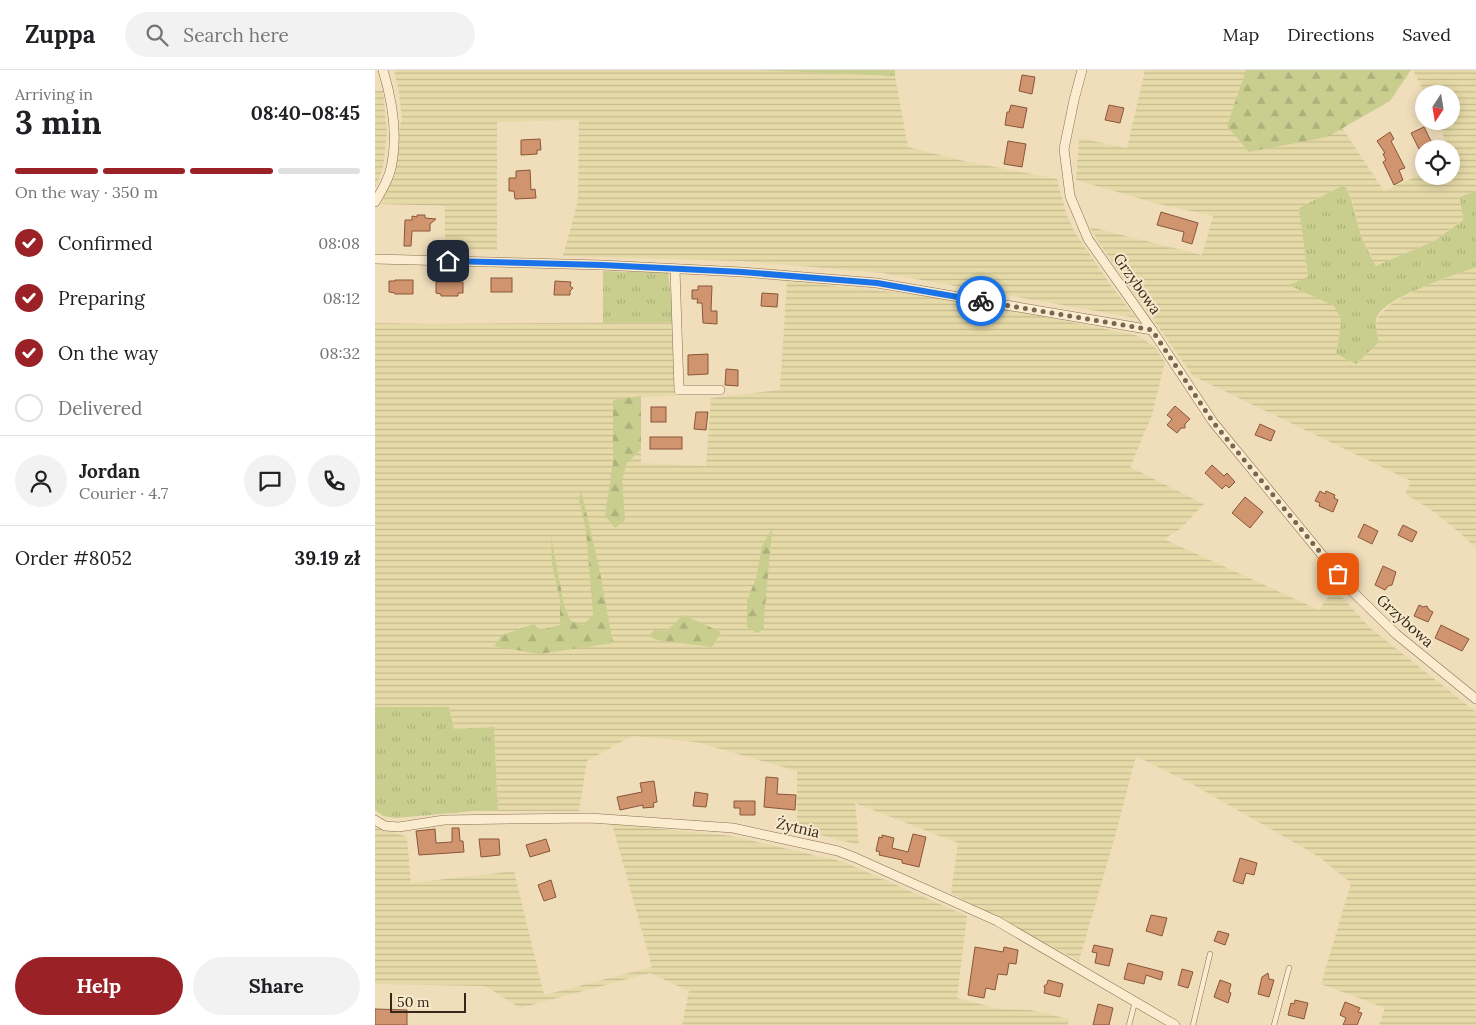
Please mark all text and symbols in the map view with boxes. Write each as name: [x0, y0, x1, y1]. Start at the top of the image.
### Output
search box: [125, 12, 475, 57]
text: Zuppa: [25, 19, 95, 50]
icon: search: [143, 21, 171, 49]
text: Search here: [183, 23, 289, 47]
text: Map: [1223, 23, 1259, 46]
text: Directions: [1287, 23, 1374, 46]
text: Saved: [1402, 23, 1451, 46]
text: Arriving in: [15, 84, 93, 104]
north arrow: [1415, 85, 1460, 130]
map controls: [1415, 85, 1460, 185]
text: 08:40–08:45: [251, 101, 360, 125]
text: 3 min: [15, 102, 102, 143]
button: locate: [1415, 140, 1460, 185]
text: On the way · 350 m: [15, 182, 158, 202]
icon: check: [15, 229, 43, 257]
text: Confirmed: [58, 231, 153, 255]
text: 08:08: [318, 233, 360, 253]
pin: [427, 240, 469, 282]
icon: home: [434, 247, 462, 275]
street label: Grzybowa: [1109, 249, 1166, 318]
courier: [956, 276, 1006, 326]
icon: check: [15, 284, 43, 312]
text: Preparing: [58, 286, 145, 310]
icon: bike: [967, 287, 995, 315]
text: 08:12: [323, 288, 360, 308]
icon: check: [15, 339, 43, 367]
text: On the way: [58, 341, 158, 365]
text: 08:32: [320, 343, 360, 363]
text: Delivered: [58, 396, 142, 420]
button: person: [15, 455, 67, 507]
button: chat: [244, 455, 296, 507]
button: phone: [308, 455, 360, 507]
text: Jordan: [79, 459, 140, 483]
text: Courier · 4.7: [79, 483, 168, 503]
text: Order #8052: [15, 546, 132, 570]
text: 39.19 zł: [295, 546, 360, 570]
pin: [1317, 553, 1359, 595]
icon: bag: [1324, 560, 1352, 588]
street label: Grzybowa: [1373, 590, 1438, 651]
street label: Żytnia: [775, 813, 822, 842]
button: Help: [15, 957, 183, 1015]
button: Share: [193, 957, 360, 1015]
scale bar: [390, 990, 466, 1013]
text: 50 m: [397, 993, 430, 1011]

